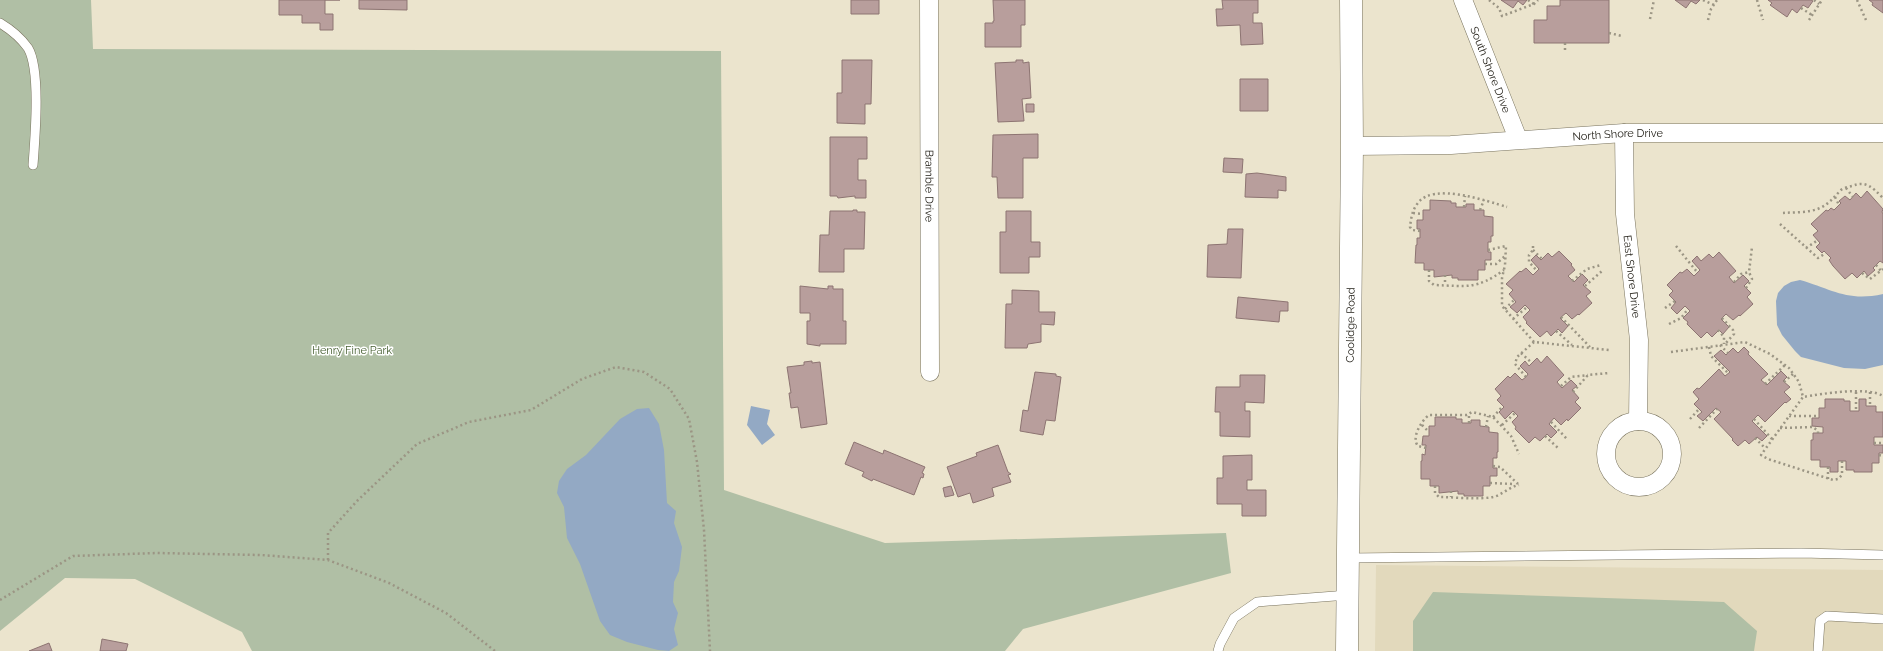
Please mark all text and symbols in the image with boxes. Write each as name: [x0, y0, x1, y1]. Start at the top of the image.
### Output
street label: South Shore Drive: [1468, 25, 1514, 115]
street label: North Shore Drive: [1572, 127, 1663, 143]
street label: Bramble Drive: [923, 150, 936, 223]
street label: East Shore Drive: [1621, 234, 1643, 319]
street label: Coolidge Road: [1343, 287, 1357, 363]
park label: Henry Fine Park: [312, 344, 392, 357]

